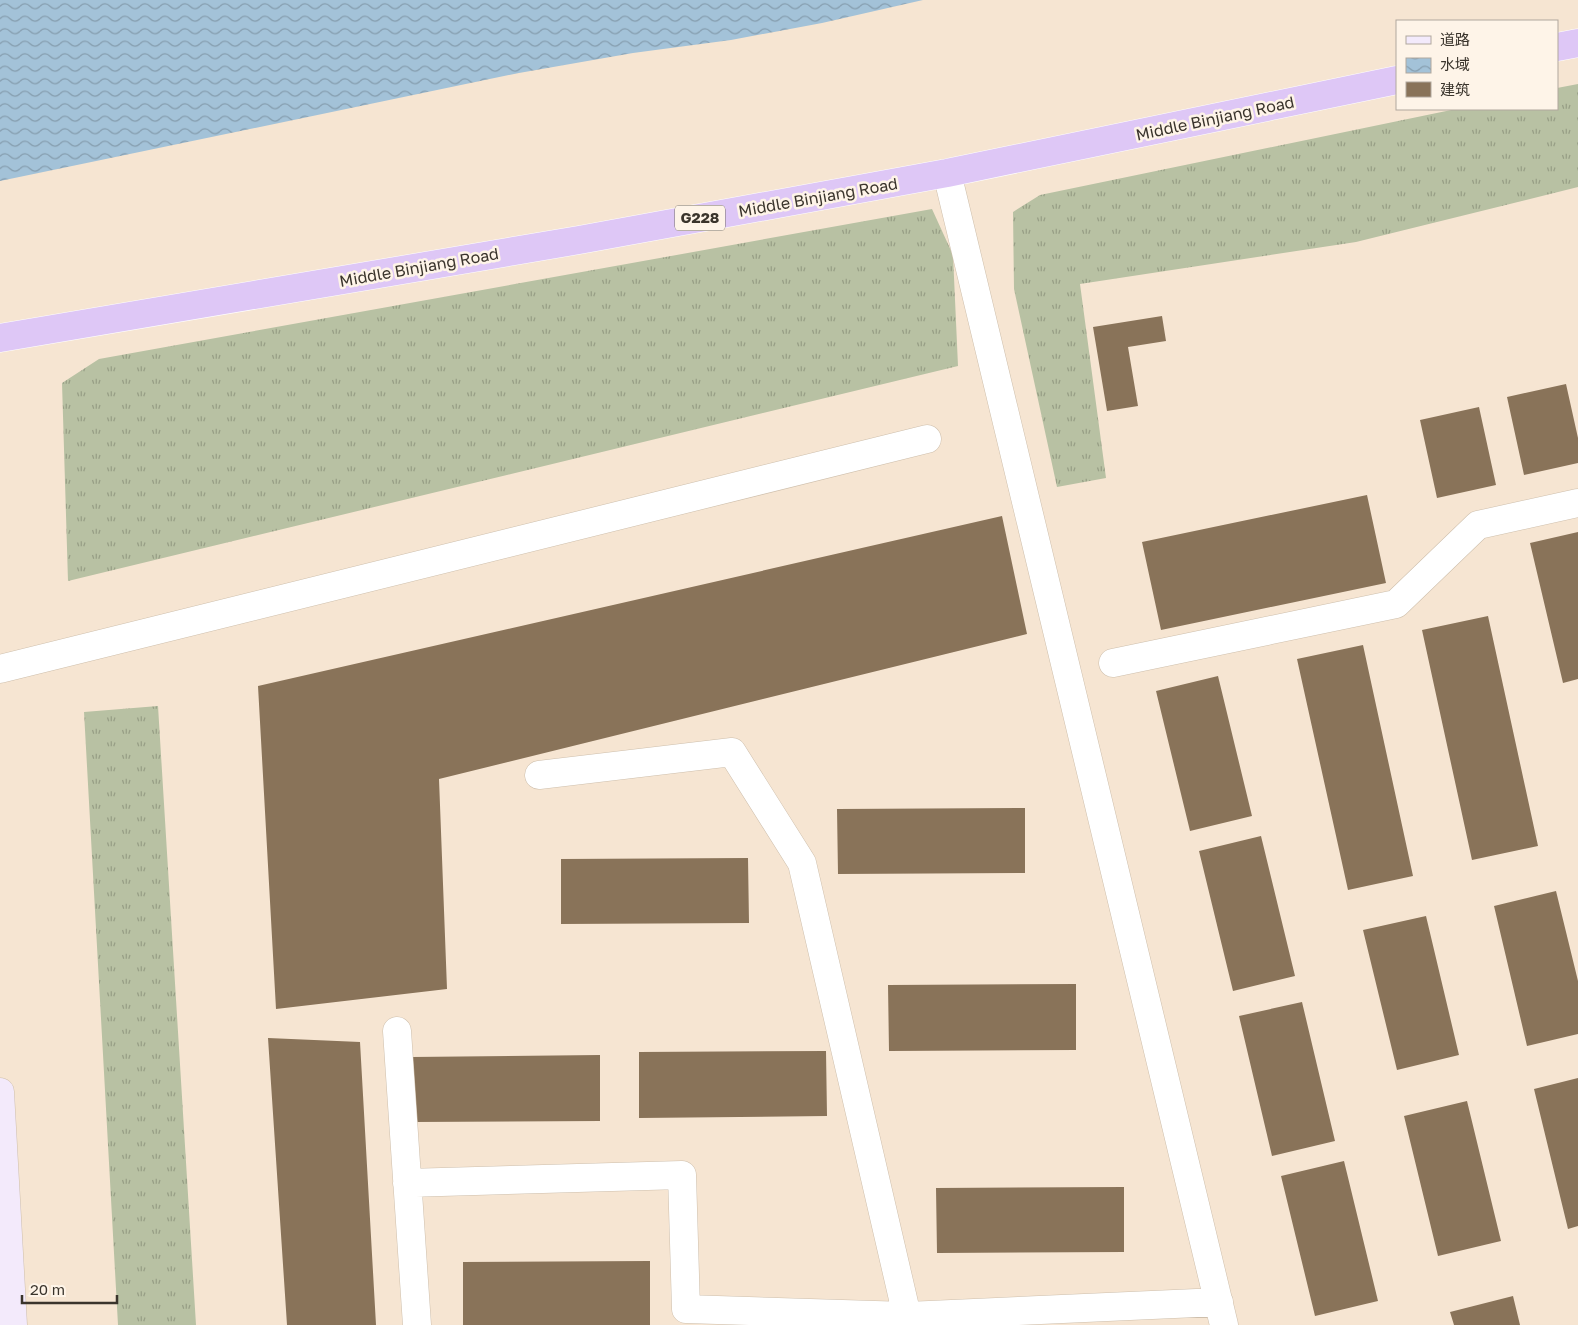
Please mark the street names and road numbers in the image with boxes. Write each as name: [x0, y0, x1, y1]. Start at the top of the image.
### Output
street label: Middle Binjiang Road: [1134, 91, 1296, 145]
street label: Middle Binjiang Road: [737, 173, 899, 221]
road number: G228: [675, 206, 725, 230]
street label: Middle Binjiang Road: [338, 243, 500, 291]

